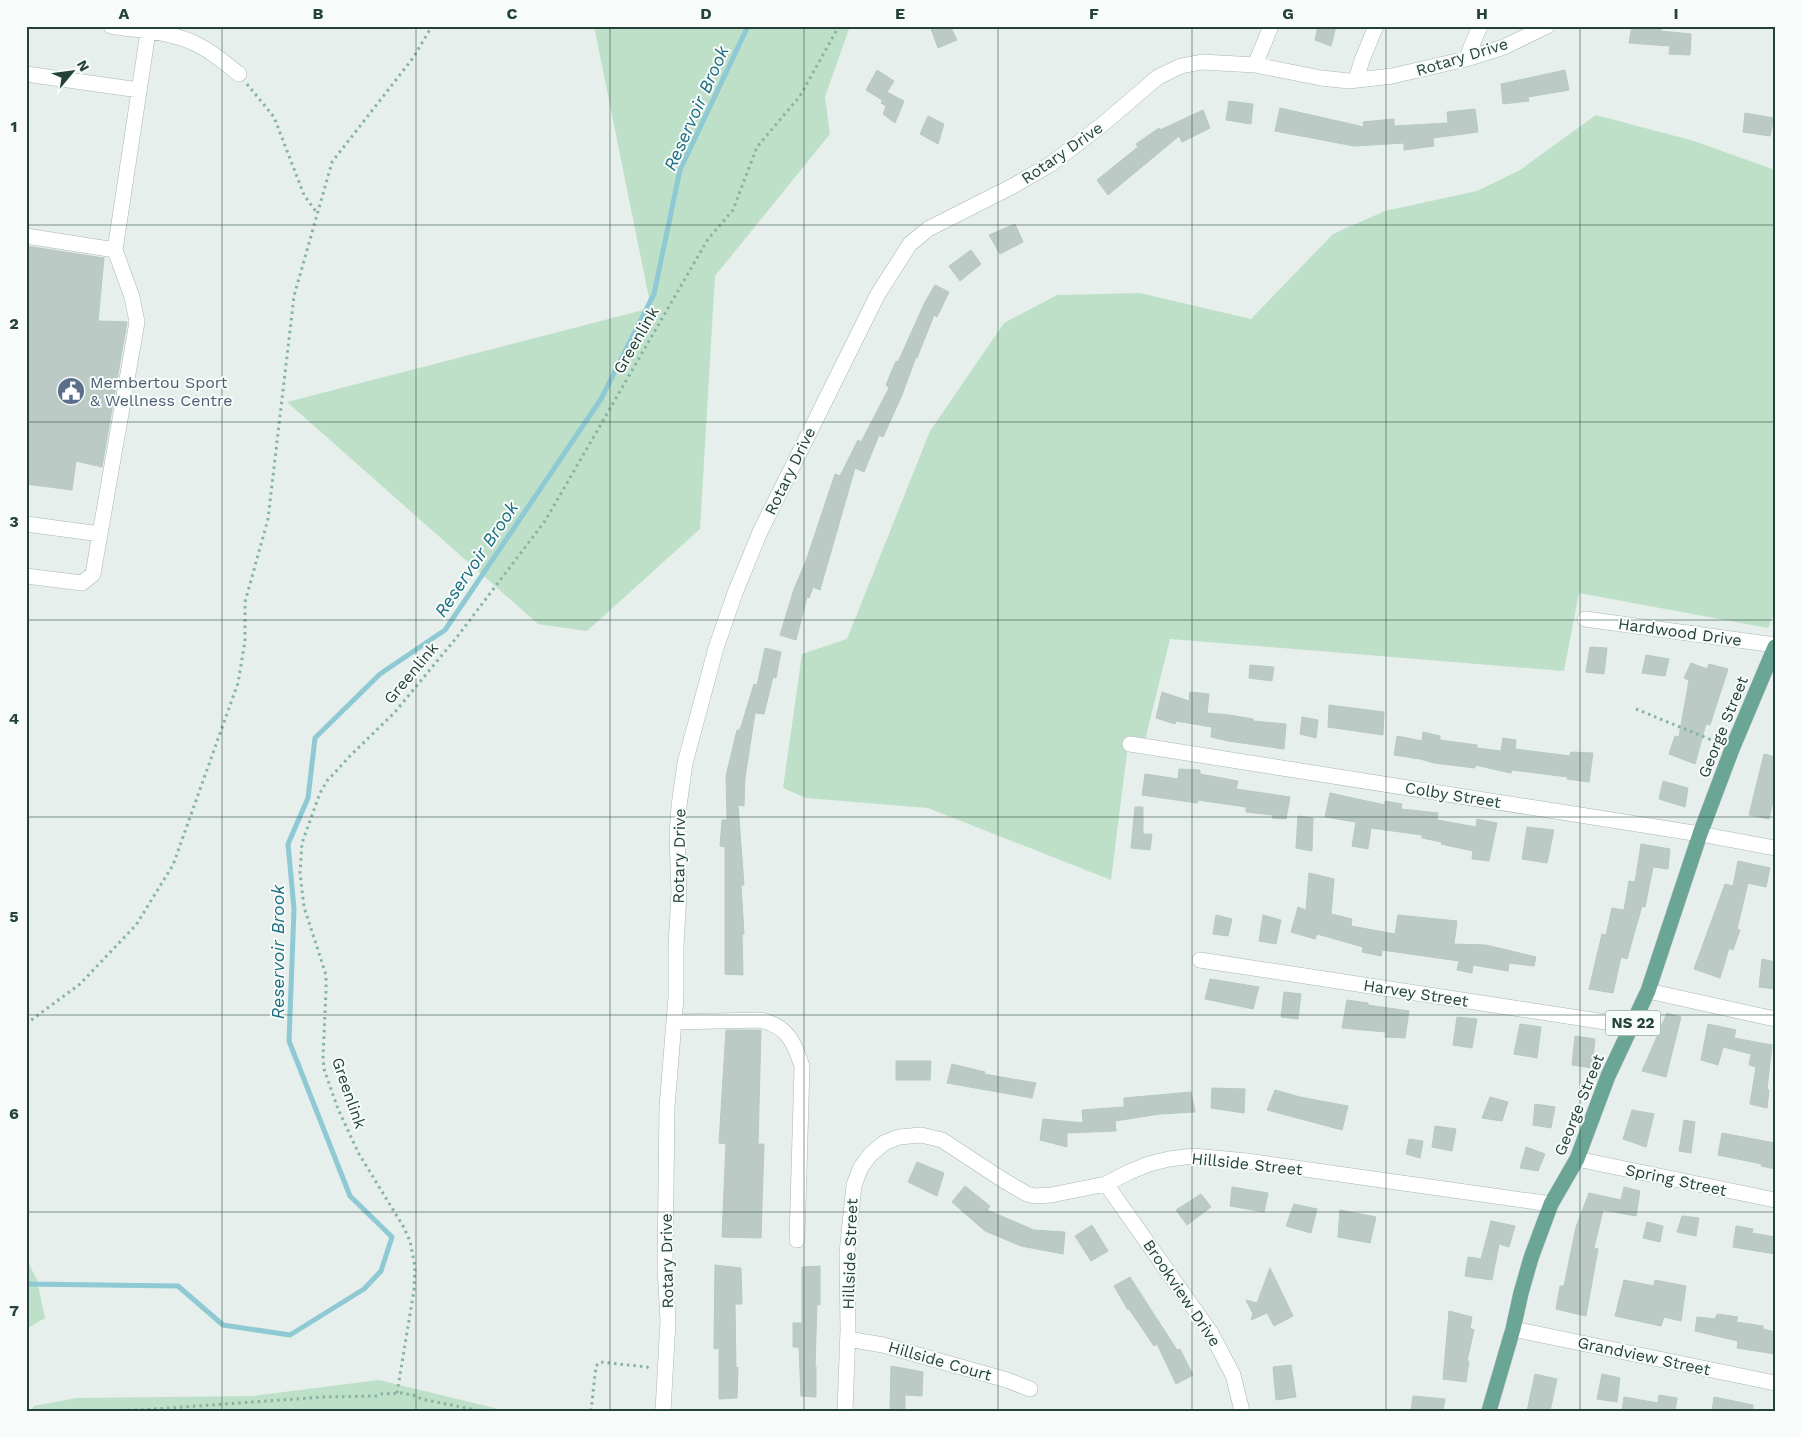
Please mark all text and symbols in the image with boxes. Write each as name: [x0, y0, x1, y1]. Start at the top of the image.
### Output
text: A: [119, 4, 130, 23]
text: B: [313, 4, 324, 23]
text: C: [507, 4, 518, 23]
text: D: [700, 4, 712, 23]
text: E: [895, 4, 905, 23]
text: F: [1089, 4, 1099, 23]
text: G: [1282, 4, 1294, 23]
text: H: [1476, 4, 1488, 23]
text: I: [1673, 4, 1679, 23]
street label: Rotary Drive: [1414, 34, 1510, 80]
water label: Reservoir Brook: [659, 41, 733, 174]
north arrow: [48, 48, 98, 98]
text: N: [74, 57, 93, 74]
text: 1: [11, 117, 17, 136]
street label: Rotary Drive: [1018, 118, 1106, 188]
street label: Greenlink: [609, 303, 663, 377]
text: 2: [9, 314, 19, 333]
place label: Membertou Sport & Wellness Centre: [90, 373, 233, 410]
public building icon: Membertou Sport & Wellness Centre: [56, 376, 86, 406]
street label: Rotary Drive: [761, 424, 819, 518]
water label: Reservoir Brook: [430, 496, 523, 621]
text: 3: [9, 512, 19, 531]
street label: Hardwood Drive: [1617, 614, 1743, 650]
street label: Greenlink: [380, 638, 442, 708]
street label: George Street: [1694, 673, 1752, 781]
text: 4: [9, 709, 19, 728]
street label: Colby Street: [1404, 778, 1503, 812]
street label: Rotary Drive: [669, 808, 689, 904]
water label: Reservoir Brook: [267, 884, 288, 1019]
text: 5: [9, 907, 19, 926]
street label: Harvey Street: [1362, 975, 1470, 1011]
road number: NS 22: [1606, 1010, 1660, 1036]
street label: George Street: [1550, 1051, 1608, 1159]
street label: Greenlink: [328, 1055, 370, 1131]
text: 6: [9, 1104, 19, 1123]
street label: Hillside Street: [1191, 1149, 1304, 1179]
street label: Spring Street: [1624, 1160, 1729, 1200]
street label: Hillside Street: [839, 1198, 861, 1310]
street label: Rotary Drive: [657, 1213, 677, 1309]
street label: Brookview Drive: [1139, 1236, 1225, 1350]
text: 7: [9, 1301, 19, 1320]
street label: Grandview Street: [1576, 1333, 1712, 1379]
street label: Hillside Court: [886, 1337, 994, 1385]

